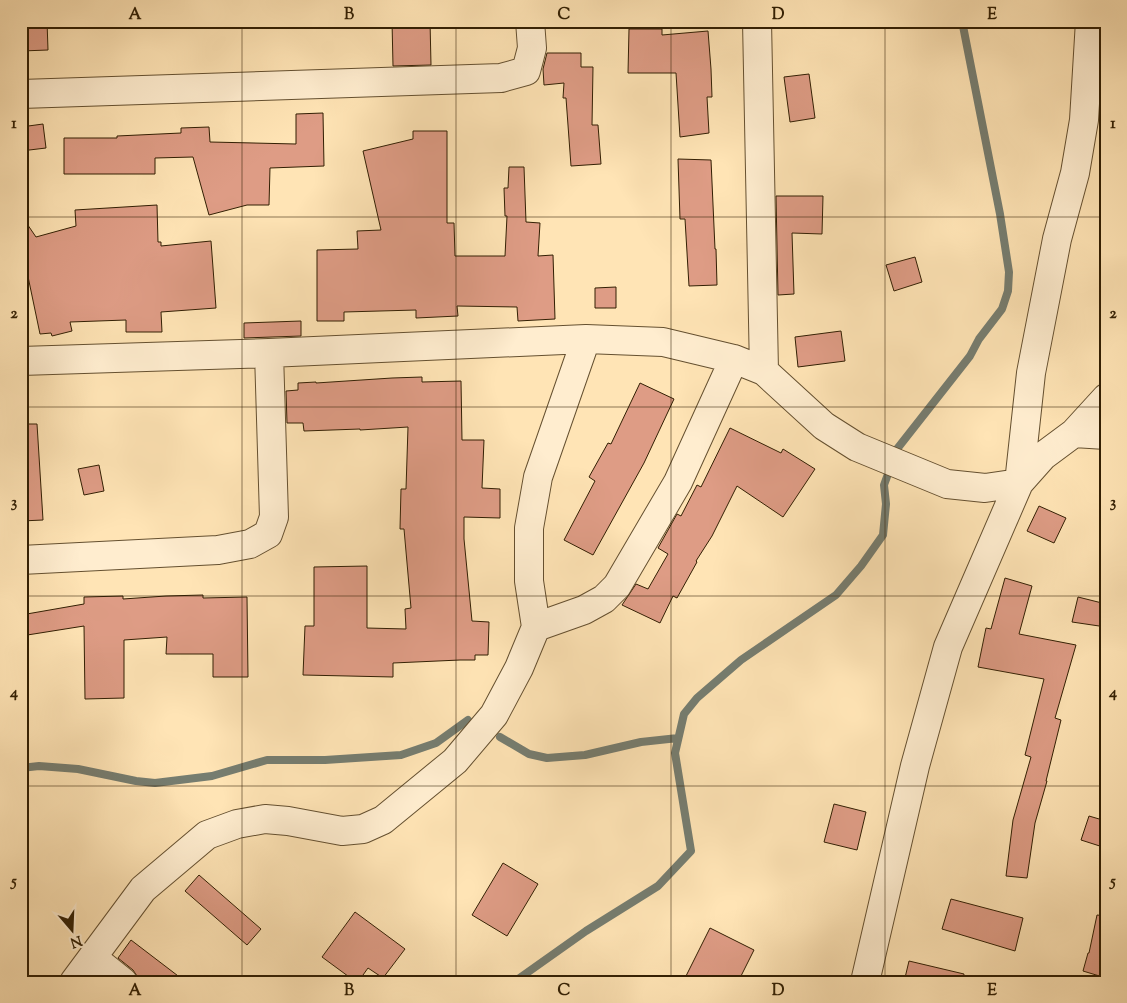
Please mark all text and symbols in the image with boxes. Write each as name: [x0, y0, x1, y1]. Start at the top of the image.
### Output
text: A: [129, 4, 142, 27]
text: B: [344, 4, 354, 27]
text: C: [558, 4, 571, 27]
text: D: [772, 4, 785, 27]
text: E: [987, 4, 997, 27]
text: 1: [11, 113, 17, 136]
text: 1: [1110, 113, 1116, 136]
text: 2: [10, 303, 18, 326]
text: 2: [1109, 303, 1117, 326]
text: 3: [11, 492, 18, 515]
text: 3: [1110, 492, 1117, 515]
text: 4: [9, 682, 18, 705]
text: 4: [1108, 682, 1117, 705]
text: 5: [9, 871, 17, 894]
text: 5: [1108, 871, 1116, 894]
north arrow: [48, 906, 98, 956]
text: N: [67, 929, 84, 952]
text: A: [129, 980, 142, 1003]
text: B: [344, 980, 354, 1003]
text: C: [558, 980, 571, 1003]
text: D: [772, 980, 785, 1003]
text: E: [987, 980, 997, 1003]

